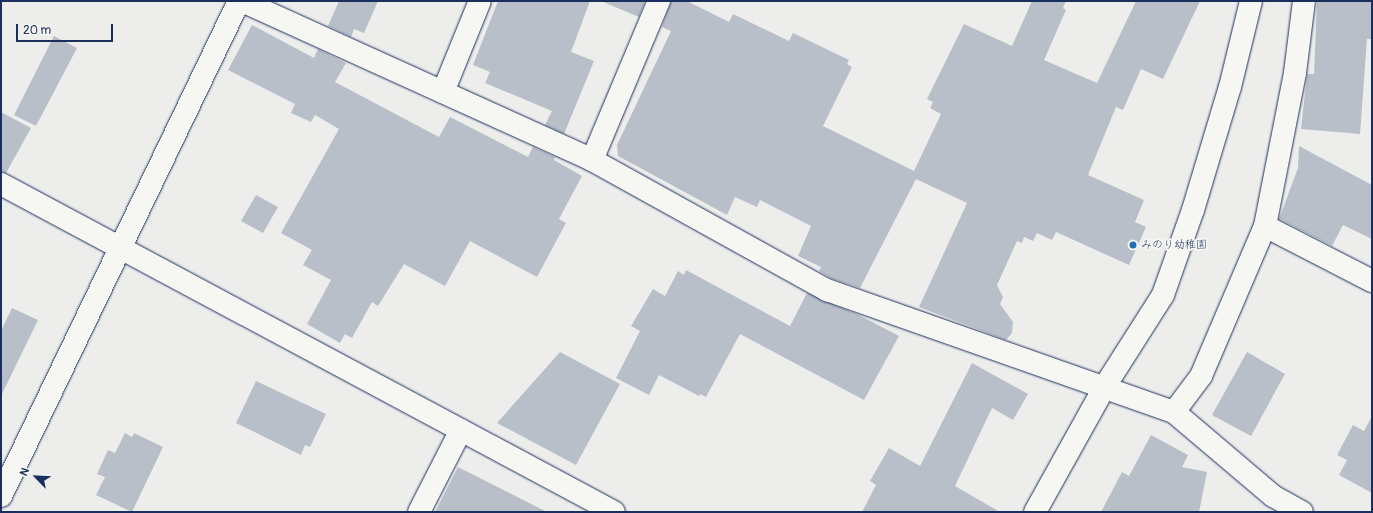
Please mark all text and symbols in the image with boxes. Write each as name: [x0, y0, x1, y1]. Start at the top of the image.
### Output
scale bar: [18, 16, 115, 42]
text: 20 m: [23, 23, 51, 38]
place label: みのり幼稚園: [1141, 238, 1207, 252]
marker: みのり幼稚園: [1128, 240, 1138, 250]
north arrow: [16, 457, 56, 497]
text: N: [17, 466, 32, 478]

